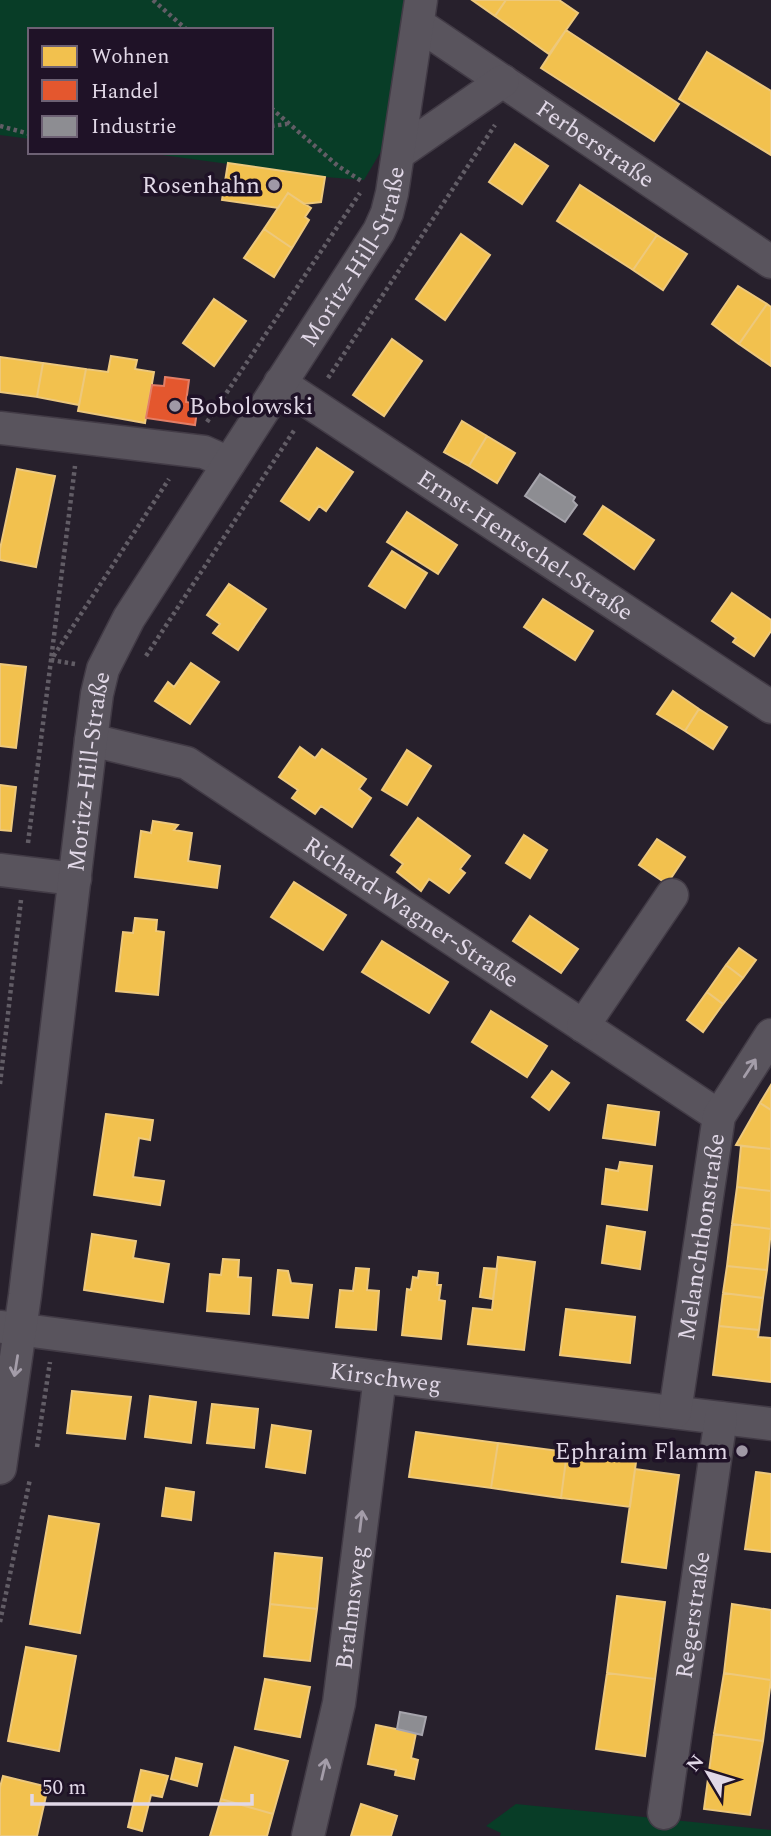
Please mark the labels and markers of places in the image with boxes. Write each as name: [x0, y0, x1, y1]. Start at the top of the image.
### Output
place label: Rosenhahn: [142, 168, 260, 204]
marker: Rosenhahn: [266, 177, 282, 193]
place label: Bobolowski: [189, 389, 313, 425]
marker: Bobolowski: [167, 398, 183, 414]
place label: Ephraim Flamm: [555, 1434, 728, 1470]
marker: Ephraim Flamm: [734, 1443, 750, 1459]

